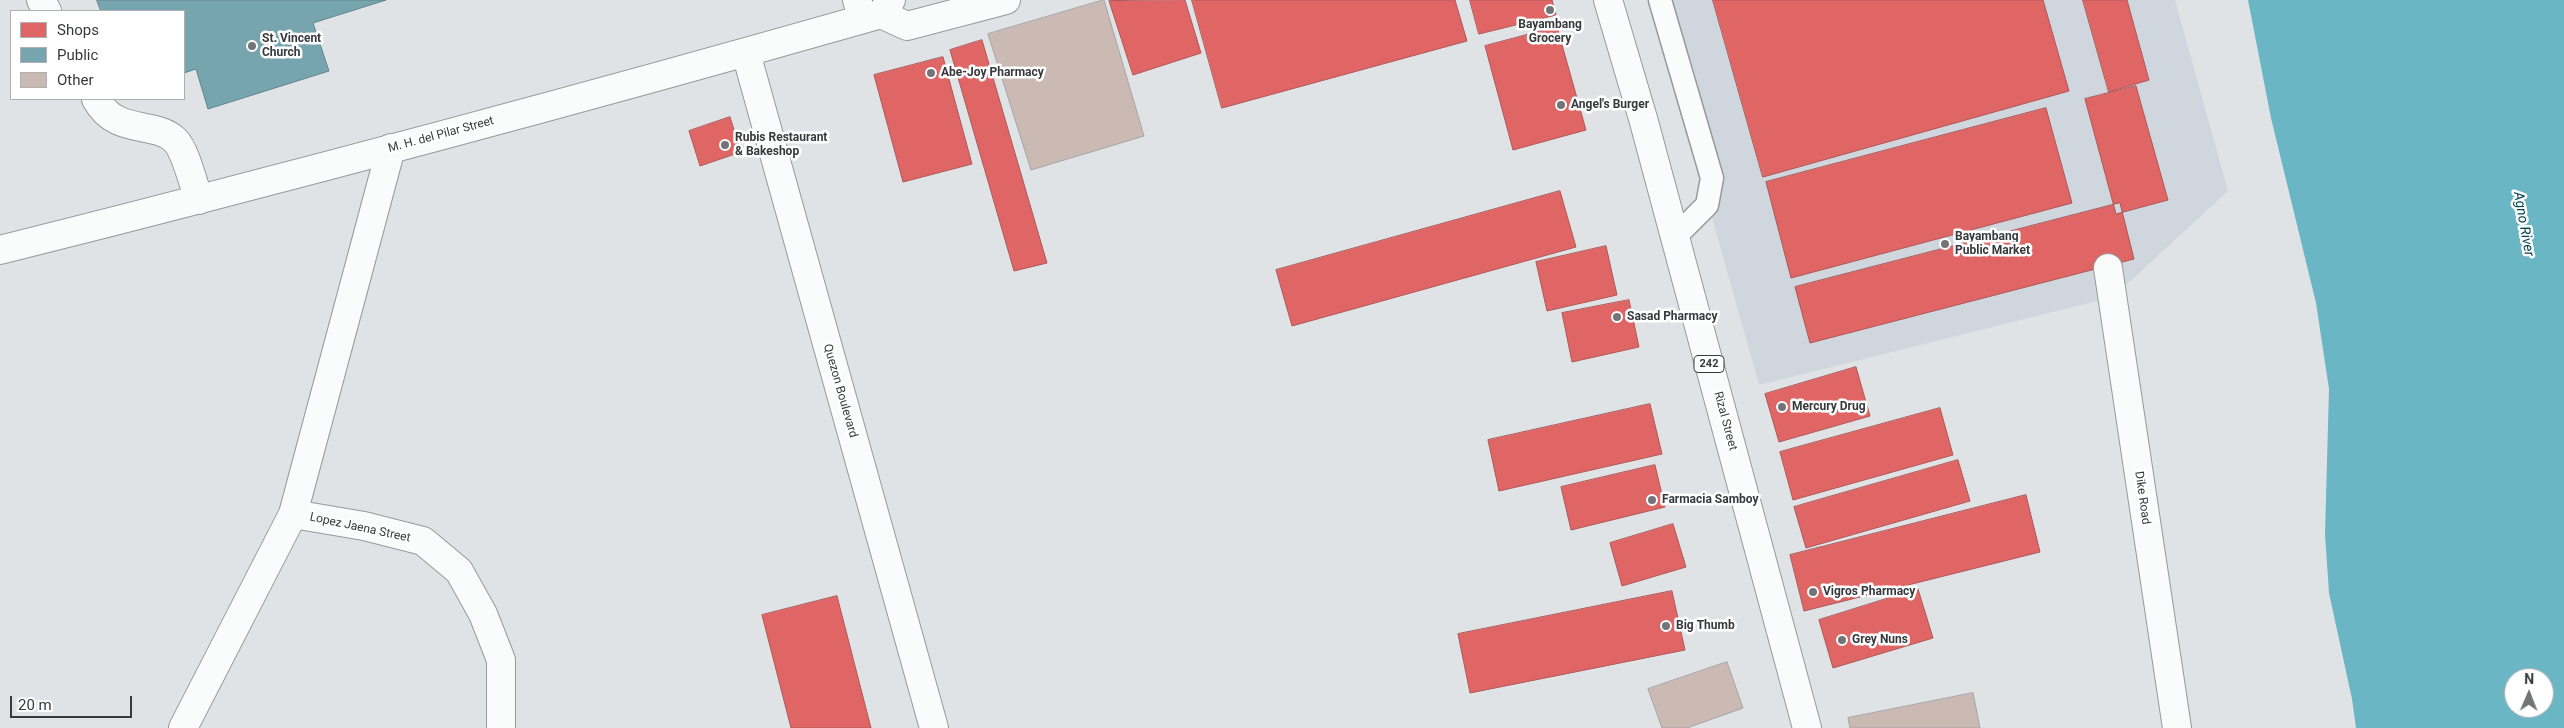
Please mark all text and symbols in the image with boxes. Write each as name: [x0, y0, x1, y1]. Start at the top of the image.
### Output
marker: Bayambang Grocery: [1544, 4, 1556, 16]
legend: [10, 10, 185, 100]
place label: Bayambang Grocery: [1518, 18, 1582, 46]
text: Shops: [57, 21, 99, 39]
place label: St. Vincent Church: [262, 32, 321, 60]
marker: St. Vincent Church: [246, 40, 258, 52]
text: Public: [57, 46, 98, 64]
place label: Abe-Joy Pharmacy: [941, 66, 1044, 80]
marker: Abe-Joy Pharmacy: [925, 67, 937, 79]
text: Other: [57, 71, 94, 89]
place label: Angel's Burger: [1571, 98, 1649, 112]
marker: Angel's Burger: [1555, 99, 1567, 111]
street label: M. H. del Pilar Street: [387, 114, 495, 156]
place label: Rubis Restaurant & Bakeshop: [735, 131, 827, 159]
marker: Rubis Restaurant & Bakeshop: [719, 139, 731, 151]
water label: Agno River: [2509, 190, 2537, 258]
place label: Bayambang Public Market: [1955, 230, 2030, 258]
marker: Bayambang Public Market: [1939, 238, 1951, 250]
place label: Sasad Pharmacy: [1627, 310, 1718, 324]
marker: Sasad Pharmacy: [1611, 311, 1623, 323]
street label: Quezon Boulevard: [820, 343, 860, 439]
road number: 242: [1694, 356, 1724, 372]
street label: Rizal Street: [1710, 390, 1740, 452]
place label: Mercury Drug: [1792, 400, 1866, 414]
marker: Mercury Drug: [1776, 401, 1788, 413]
street label: Dike Road: [2131, 470, 2153, 526]
place label: Farmacia Samboy: [1662, 493, 1759, 507]
marker: Farmacia Samboy: [1646, 494, 1658, 506]
street label: Lopez Jaena Street: [308, 510, 412, 546]
place label: Vigros Pharmacy: [1823, 585, 1915, 599]
marker: Vigros Pharmacy: [1807, 586, 1819, 598]
place label: Big Thumb: [1676, 619, 1735, 633]
marker: Big Thumb: [1660, 620, 1672, 632]
place label: Grey Nuns: [1852, 633, 1908, 647]
marker: Grey Nuns: [1836, 634, 1848, 646]
north arrow: [2504, 668, 2554, 718]
text: N: [2524, 671, 2534, 687]
scale bar: [12, 686, 135, 718]
text: 20 m: [18, 696, 52, 714]

